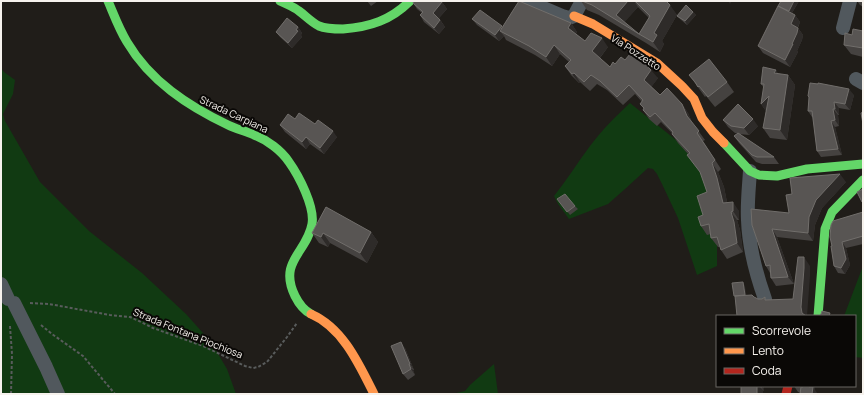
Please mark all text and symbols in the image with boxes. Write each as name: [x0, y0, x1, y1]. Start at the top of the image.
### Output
street label: Via Pozzetto: [608, 31, 664, 73]
street label: Strada Carpiana: [197, 92, 271, 136]
street label: Strada Fontana Piochiosa: [131, 305, 245, 361]
legend: [716, 315, 856, 387]
text: Scorrevole: [752, 322, 811, 339]
text: Lento: [752, 342, 784, 359]
text: Coda: [752, 362, 781, 379]

